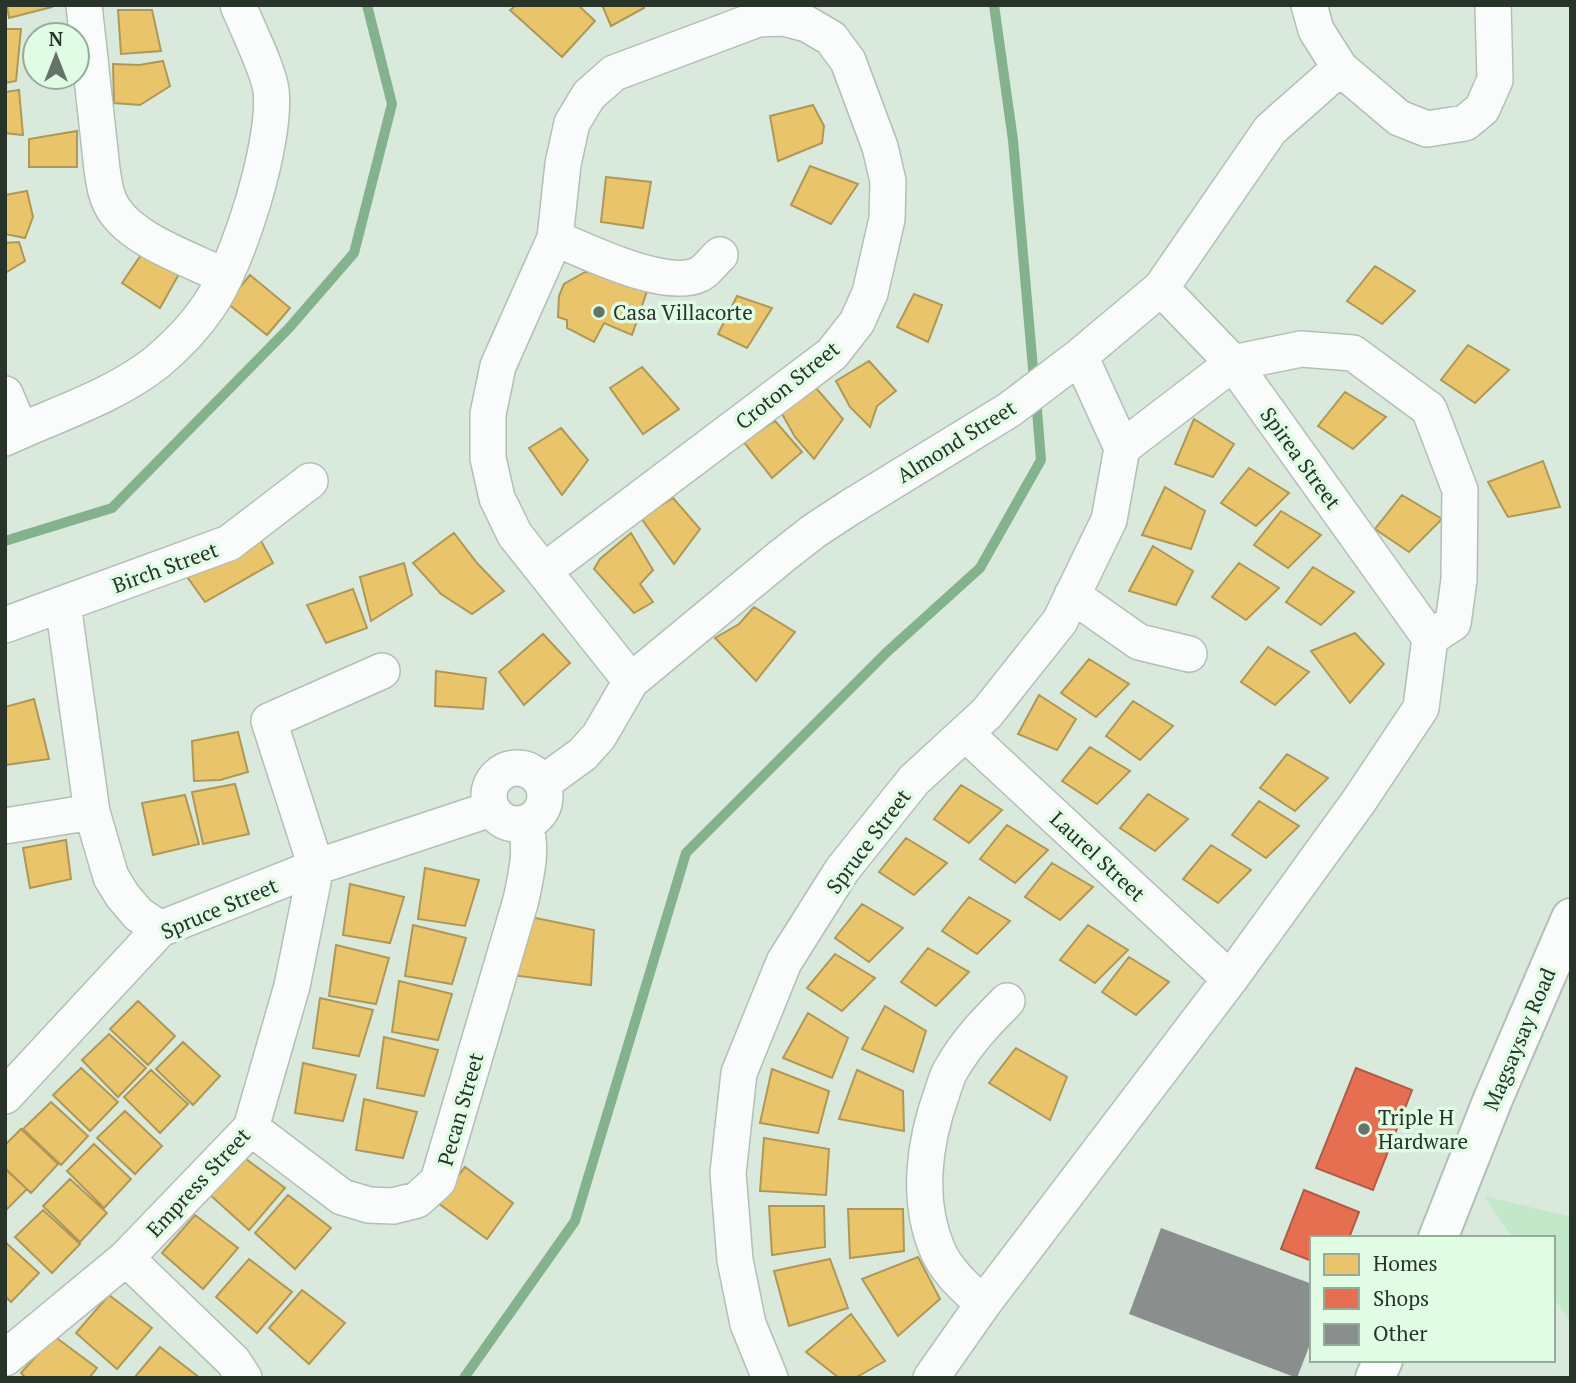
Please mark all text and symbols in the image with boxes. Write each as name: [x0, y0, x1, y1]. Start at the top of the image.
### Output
north arrow: [21, 21, 91, 91]
text: N: [49, 26, 64, 51]
place label: Casa Villacorte: [613, 298, 753, 326]
marker: Casa Villacorte: [591, 304, 607, 320]
street label: Croton Street: [729, 334, 845, 436]
street label: Almond Street: [891, 393, 1021, 489]
street label: Spirea Street: [1254, 401, 1348, 515]
street label: Birch Street: [108, 535, 222, 599]
street label: Spruce Street: [819, 783, 917, 899]
street label: Laurel Street: [1044, 805, 1152, 907]
street label: Spruce Street: [156, 871, 282, 945]
street label: Magsaysay Road: [1476, 963, 1562, 1115]
street label: Pecan Street: [430, 1049, 490, 1169]
place label: Triple H Hardware: [1378, 1103, 1468, 1155]
street label: Empress Street: [140, 1121, 256, 1243]
marker: Triple H Hardware: [1356, 1121, 1372, 1137]
legend: [1310, 1236, 1555, 1362]
text: Homes: [1373, 1249, 1438, 1277]
text: Shops: [1373, 1284, 1429, 1312]
text: Other: [1373, 1319, 1427, 1347]

